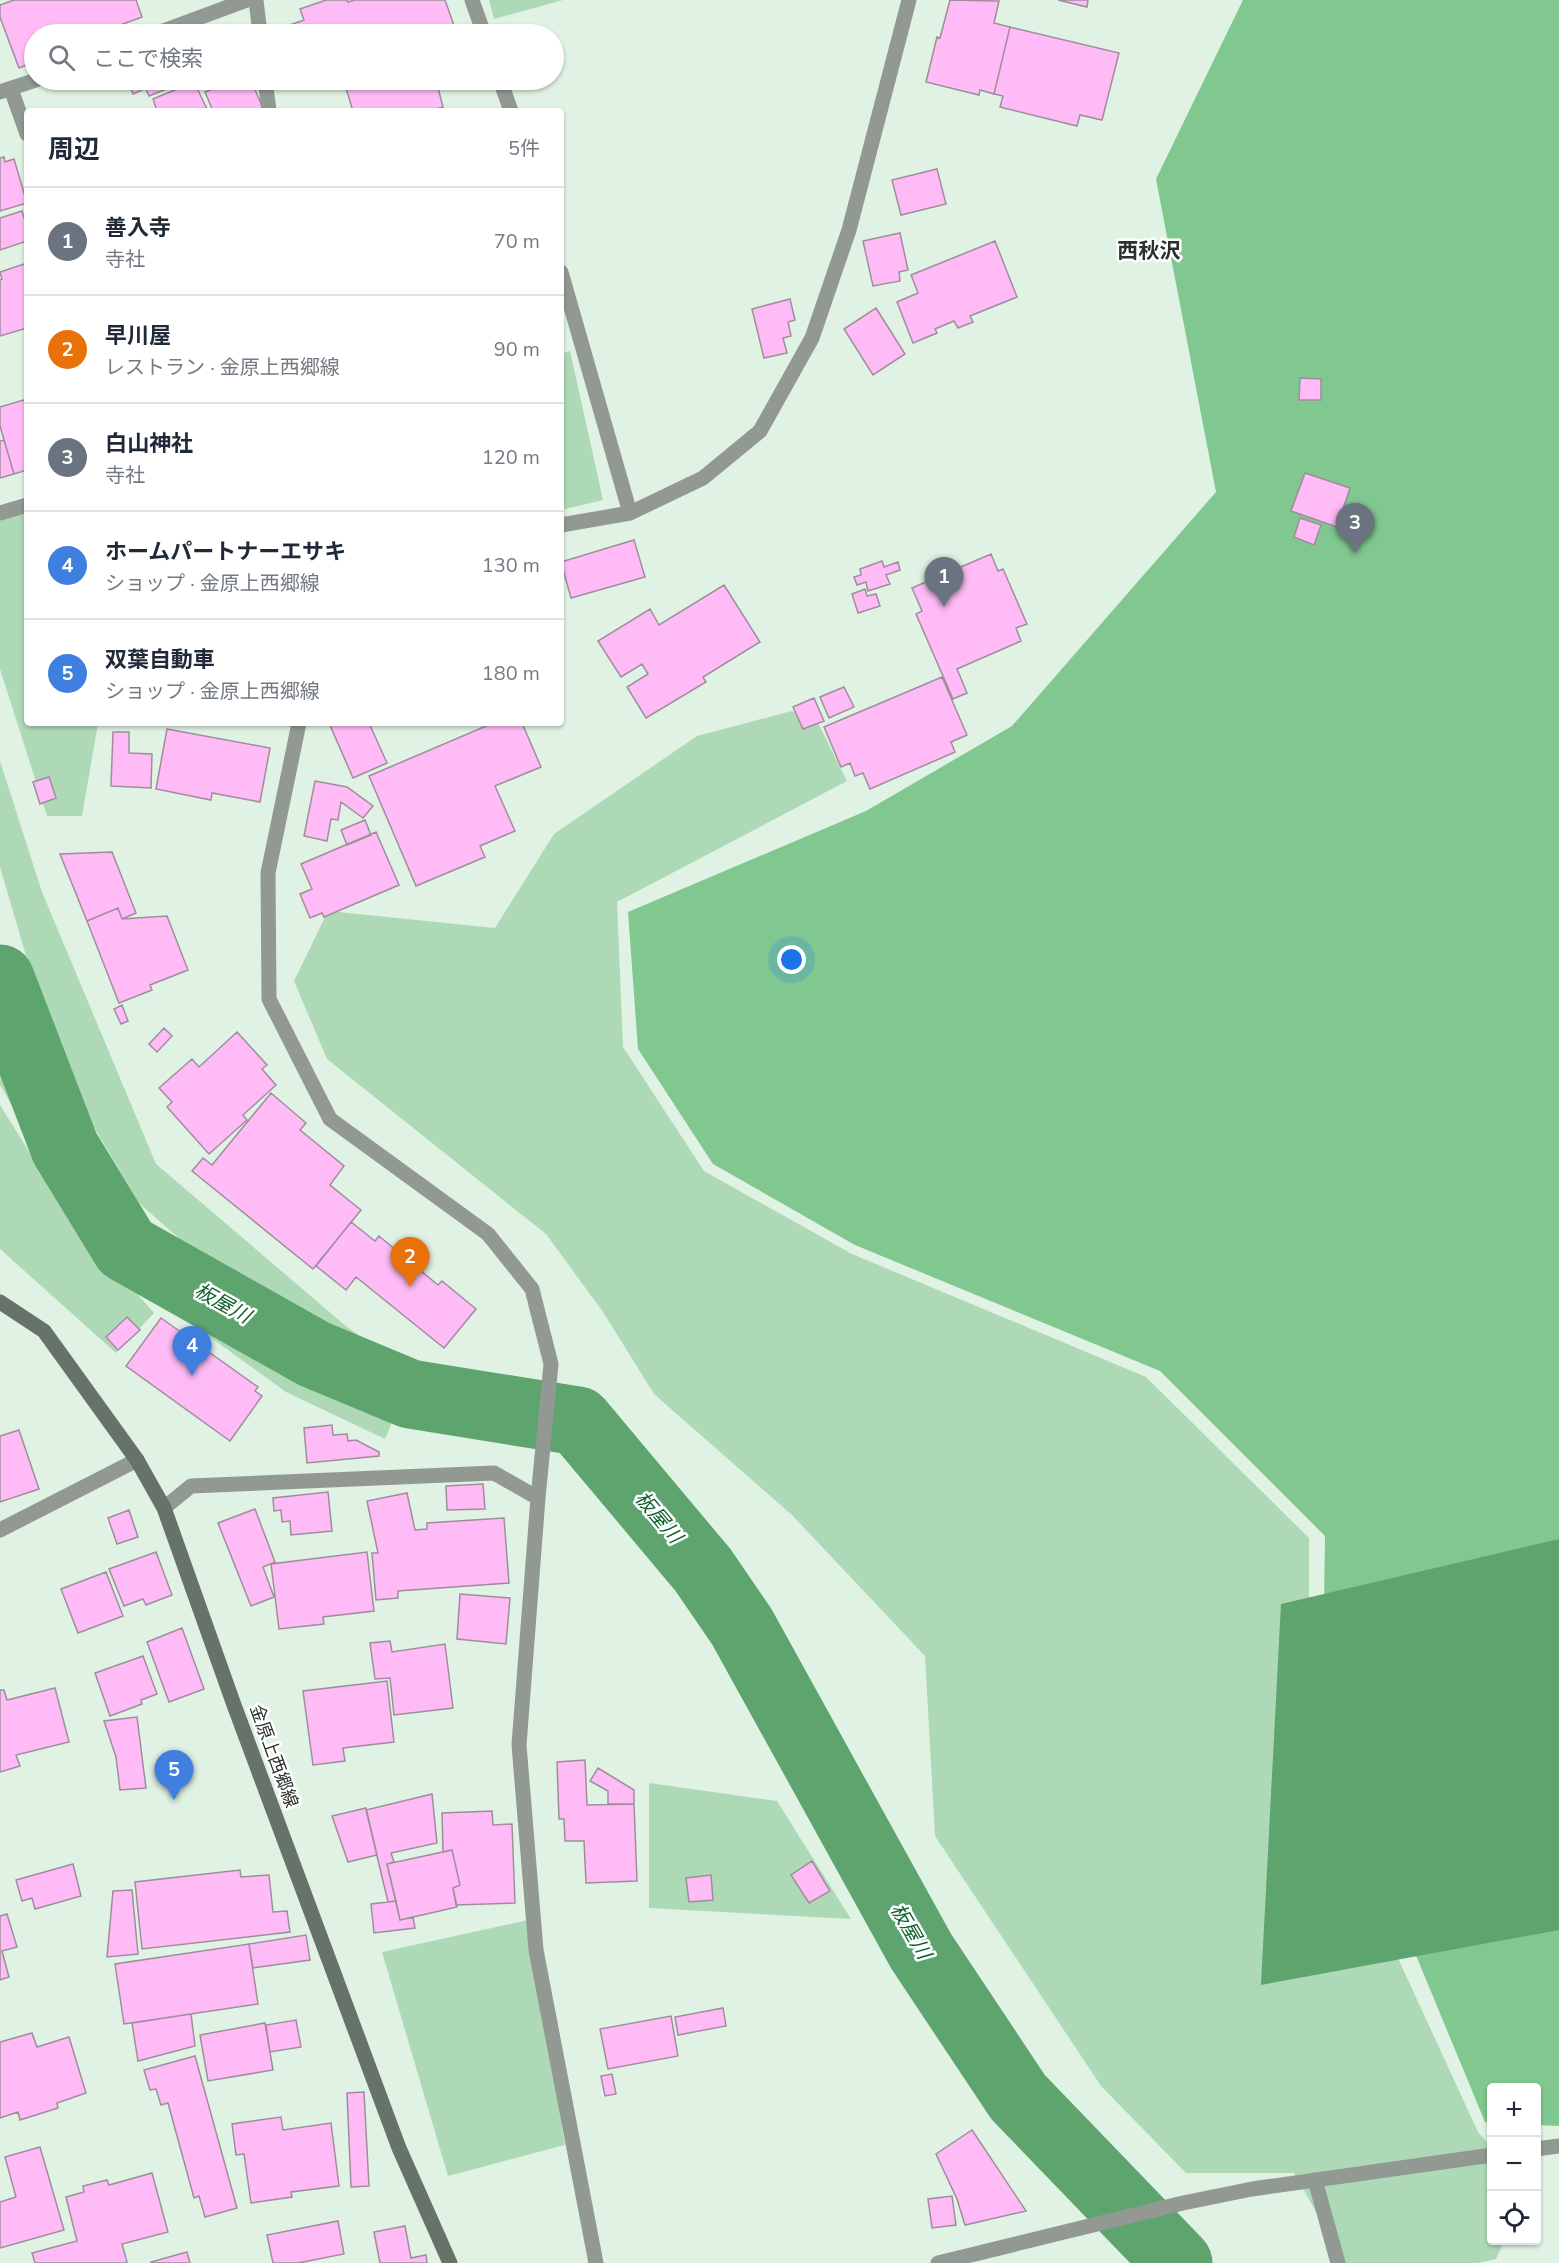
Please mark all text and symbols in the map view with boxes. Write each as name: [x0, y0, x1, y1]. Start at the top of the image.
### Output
search box: [24, 24, 564, 90]
icon: search: [45, 41, 78, 74]
text: ここで検索: [93, 44, 203, 74]
text: 周辺: [48, 132, 100, 167]
text: 5件: [508, 135, 540, 162]
text: 善入寺: [105, 213, 171, 243]
text: 1: [62, 228, 74, 255]
text: 70 m: [494, 228, 540, 255]
district label: 西秋沢: [1118, 237, 1181, 265]
text: 寺社: [105, 246, 145, 273]
text: 早川屋: [105, 321, 171, 351]
text: 2: [62, 336, 74, 363]
text: 90 m: [494, 336, 540, 363]
text: レストラン · 金原上西郷線: [105, 354, 340, 381]
text: 白山神社: [105, 429, 193, 459]
text: 3: [62, 444, 74, 471]
text: 120 m: [482, 444, 540, 471]
text: 寺社: [105, 462, 145, 489]
pin: 3: [1336, 504, 1374, 553]
text: ホームパートナーエサキ: [105, 537, 346, 567]
text: 4: [62, 552, 74, 579]
text: 130 m: [482, 552, 540, 579]
pin: 1: [924, 558, 964, 607]
text: ショップ · 金原上西郷線: [105, 570, 320, 597]
text: 双葉自動車: [105, 645, 215, 675]
text: 5: [62, 660, 74, 687]
text: 180 m: [482, 660, 540, 687]
text: ショップ · 金原上西郷線: [105, 678, 320, 705]
your location: [777, 945, 806, 974]
pin: 2: [390, 1238, 430, 1287]
water label: 板屋川: [190, 1277, 257, 1331]
pin: 4: [172, 1326, 212, 1376]
water label: 板屋川: [629, 1486, 690, 1551]
street label: 金原上西郷線: [244, 1701, 304, 1811]
pin: 5: [154, 1750, 194, 1800]
water label: 板屋川: [884, 1899, 938, 1966]
map controls: [1487, 2083, 1541, 2245]
button: +: [1487, 2083, 1541, 2137]
button: −: [1487, 2137, 1541, 2191]
button: locate: [1487, 2191, 1541, 2245]

